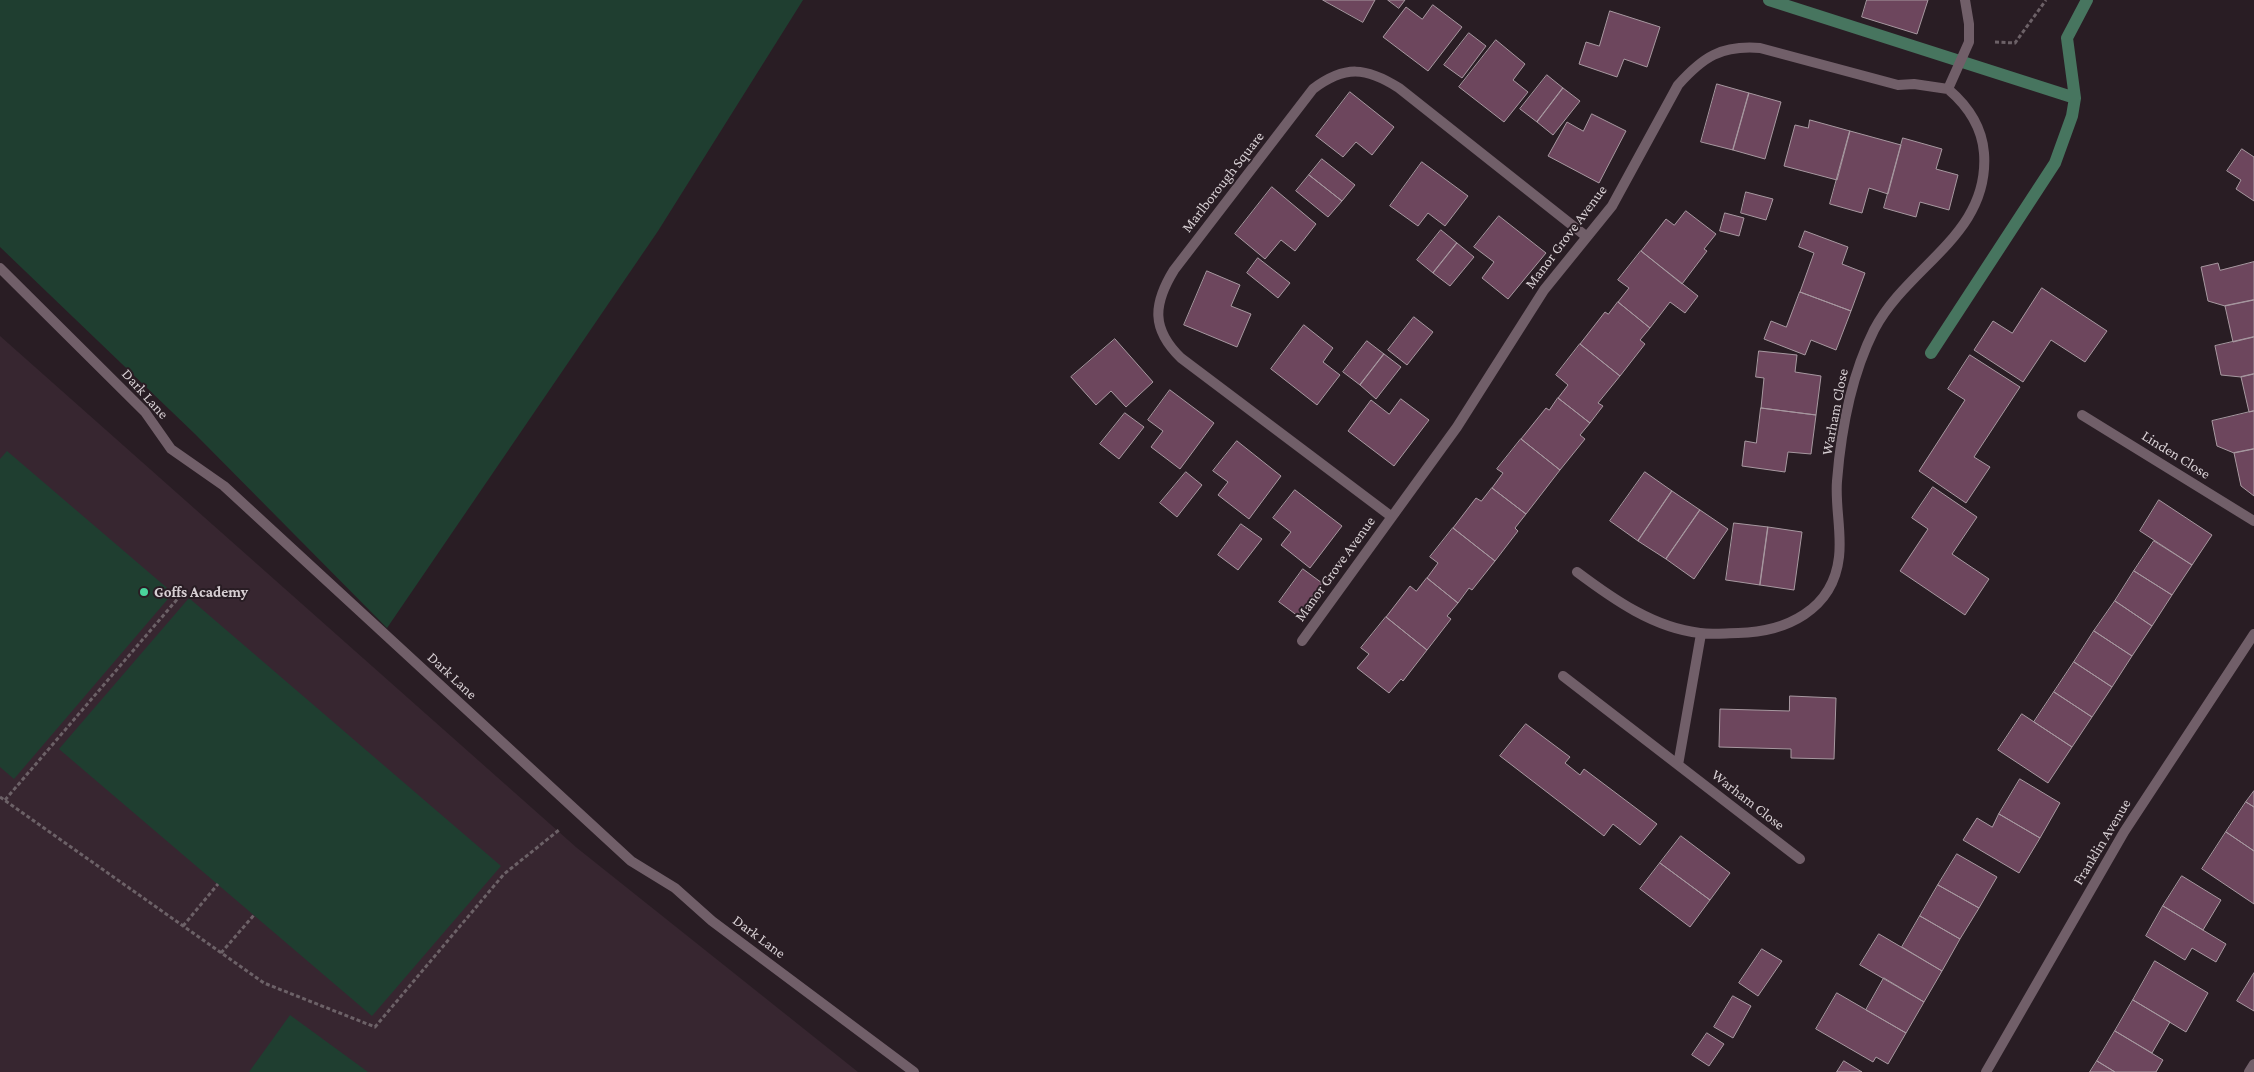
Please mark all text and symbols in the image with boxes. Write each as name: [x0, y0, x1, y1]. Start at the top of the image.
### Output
street label: Marlborough Square: [1178, 128, 1268, 236]
street label: Manor Grove Avenue: [1521, 182, 1611, 292]
street label: Dark Lane: [118, 365, 172, 423]
street label: Warham Close: [1818, 367, 1852, 457]
street label: Linden Close: [2138, 427, 2214, 483]
street label: Manor Grove Avenue: [1291, 513, 1379, 625]
place label: Goffs Academy: [154, 583, 248, 601]
marker: Goffs Academy: [138, 586, 150, 598]
street label: Dark Lane: [423, 649, 481, 703]
street label: Warham Close: [1708, 766, 1788, 834]
street label: Franklin Avenue: [2069, 796, 2135, 888]
street label: Dark Lane: [729, 911, 789, 963]

